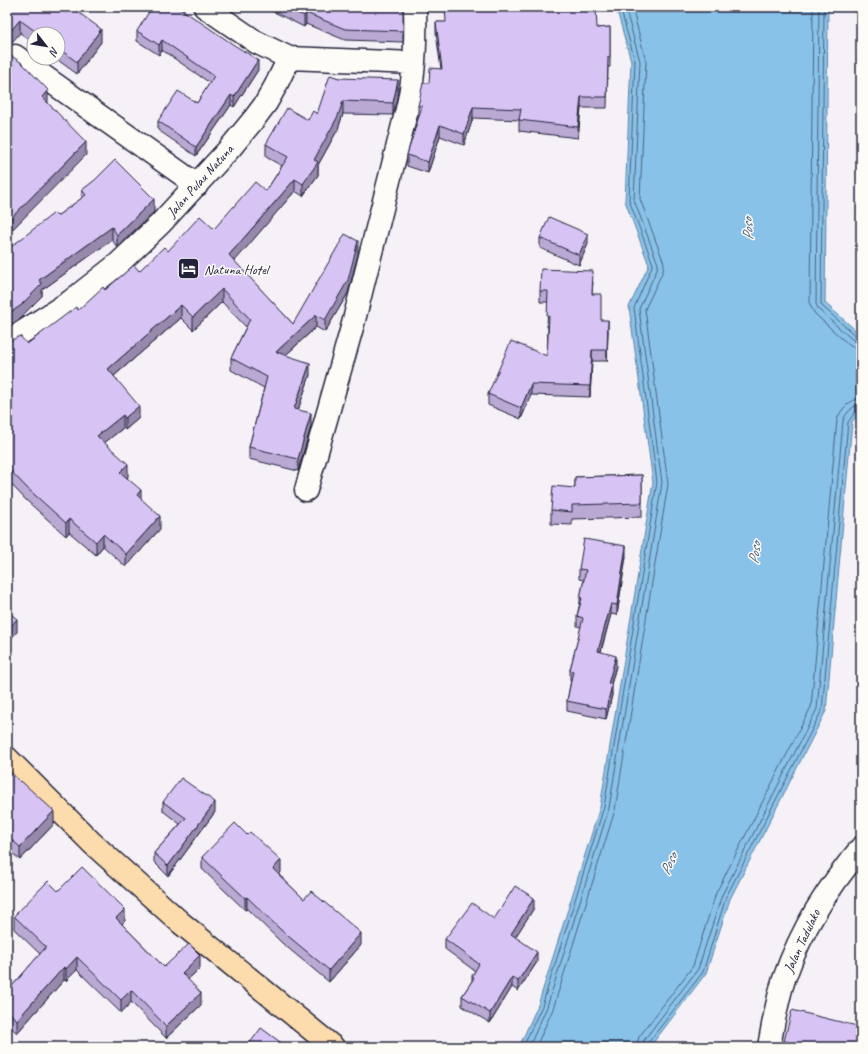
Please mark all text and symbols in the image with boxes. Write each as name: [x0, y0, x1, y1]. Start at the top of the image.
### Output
north arrow: [26, 26, 66, 66]
text: N: [46, 45, 62, 60]
street label: Jalan Pulau Natuna: [162, 140, 238, 222]
water label: Poso: [738, 215, 758, 240]
hotel icon: Natuna Hotel: [176, 256, 202, 282]
place label: Natuna Hotel: [204, 261, 271, 278]
water label: Poso: [744, 538, 766, 565]
water label: Poso: [656, 848, 683, 878]
street label: Jalan Tadulako: [780, 906, 824, 976]

